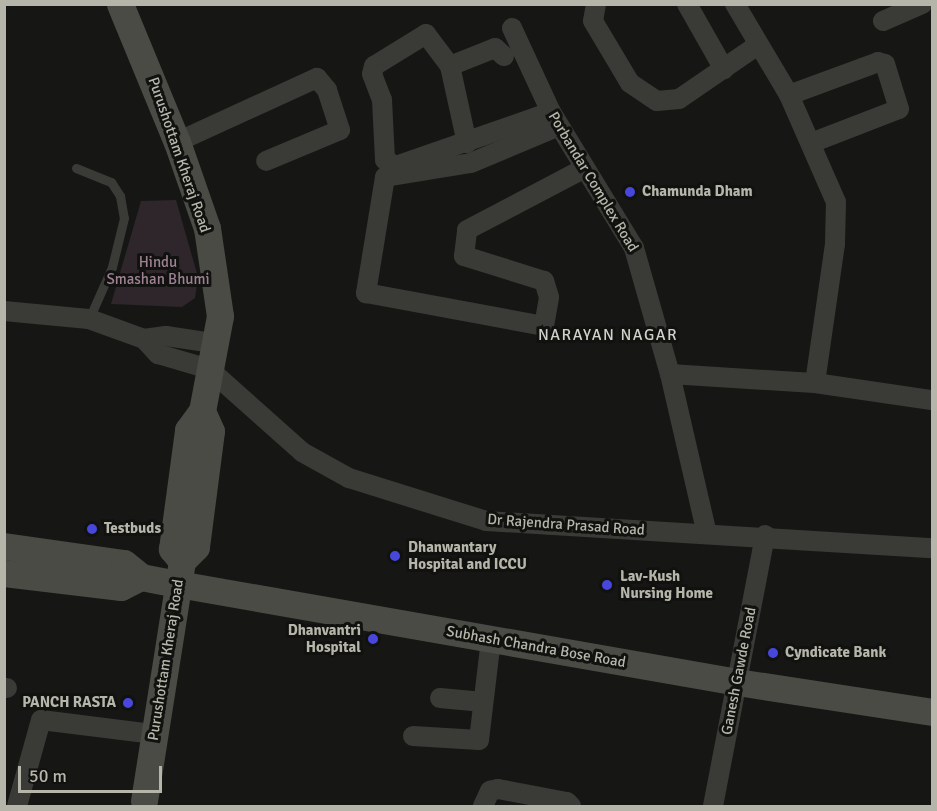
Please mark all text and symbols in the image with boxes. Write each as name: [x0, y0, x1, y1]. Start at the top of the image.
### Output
street label: Purushottam Kheraj Road: [144, 75, 214, 235]
street label: Porbandar Complex Road: [544, 109, 642, 255]
place label: Chamunda Dham: [642, 183, 753, 201]
marker: Chamunda Dham: [623, 185, 637, 199]
park label: Hindu Smashan Bhumi: [106, 253, 210, 288]
district label: NARAYAN NAGAR: [538, 325, 678, 345]
street label: Dr Rajendra Prasad Road: [487, 511, 645, 539]
place label: Testbuds: [104, 520, 161, 538]
marker: Testbuds: [85, 522, 99, 536]
place label: Dhanwantary Hospital and ICCU: [408, 538, 527, 573]
marker: Dhanwantary Hospital and ICCU: [386, 547, 404, 565]
place label: Lav-Kush Nursing Home: [620, 567, 713, 602]
marker: Lav-Kush Nursing Home: [598, 576, 616, 594]
street label: Purushottam Kheraj Road: [144, 578, 188, 742]
street label: Ganesh Gawde Road: [718, 606, 760, 736]
place label: Dhanvantri Hospital: [288, 621, 361, 656]
street label: Subhash Chandra Bose Road: [445, 622, 627, 672]
marker: Dhanvantri Hospital: [366, 632, 380, 646]
place label: Cyndicate Bank: [785, 644, 886, 662]
marker: Cyndicate Bank: [766, 646, 780, 660]
place label: PANCH RASTA: [22, 694, 116, 712]
marker: PANCH RASTA: [121, 696, 135, 710]
scale bar: [21, 754, 165, 792]
text: 50 m: [29, 765, 67, 787]

